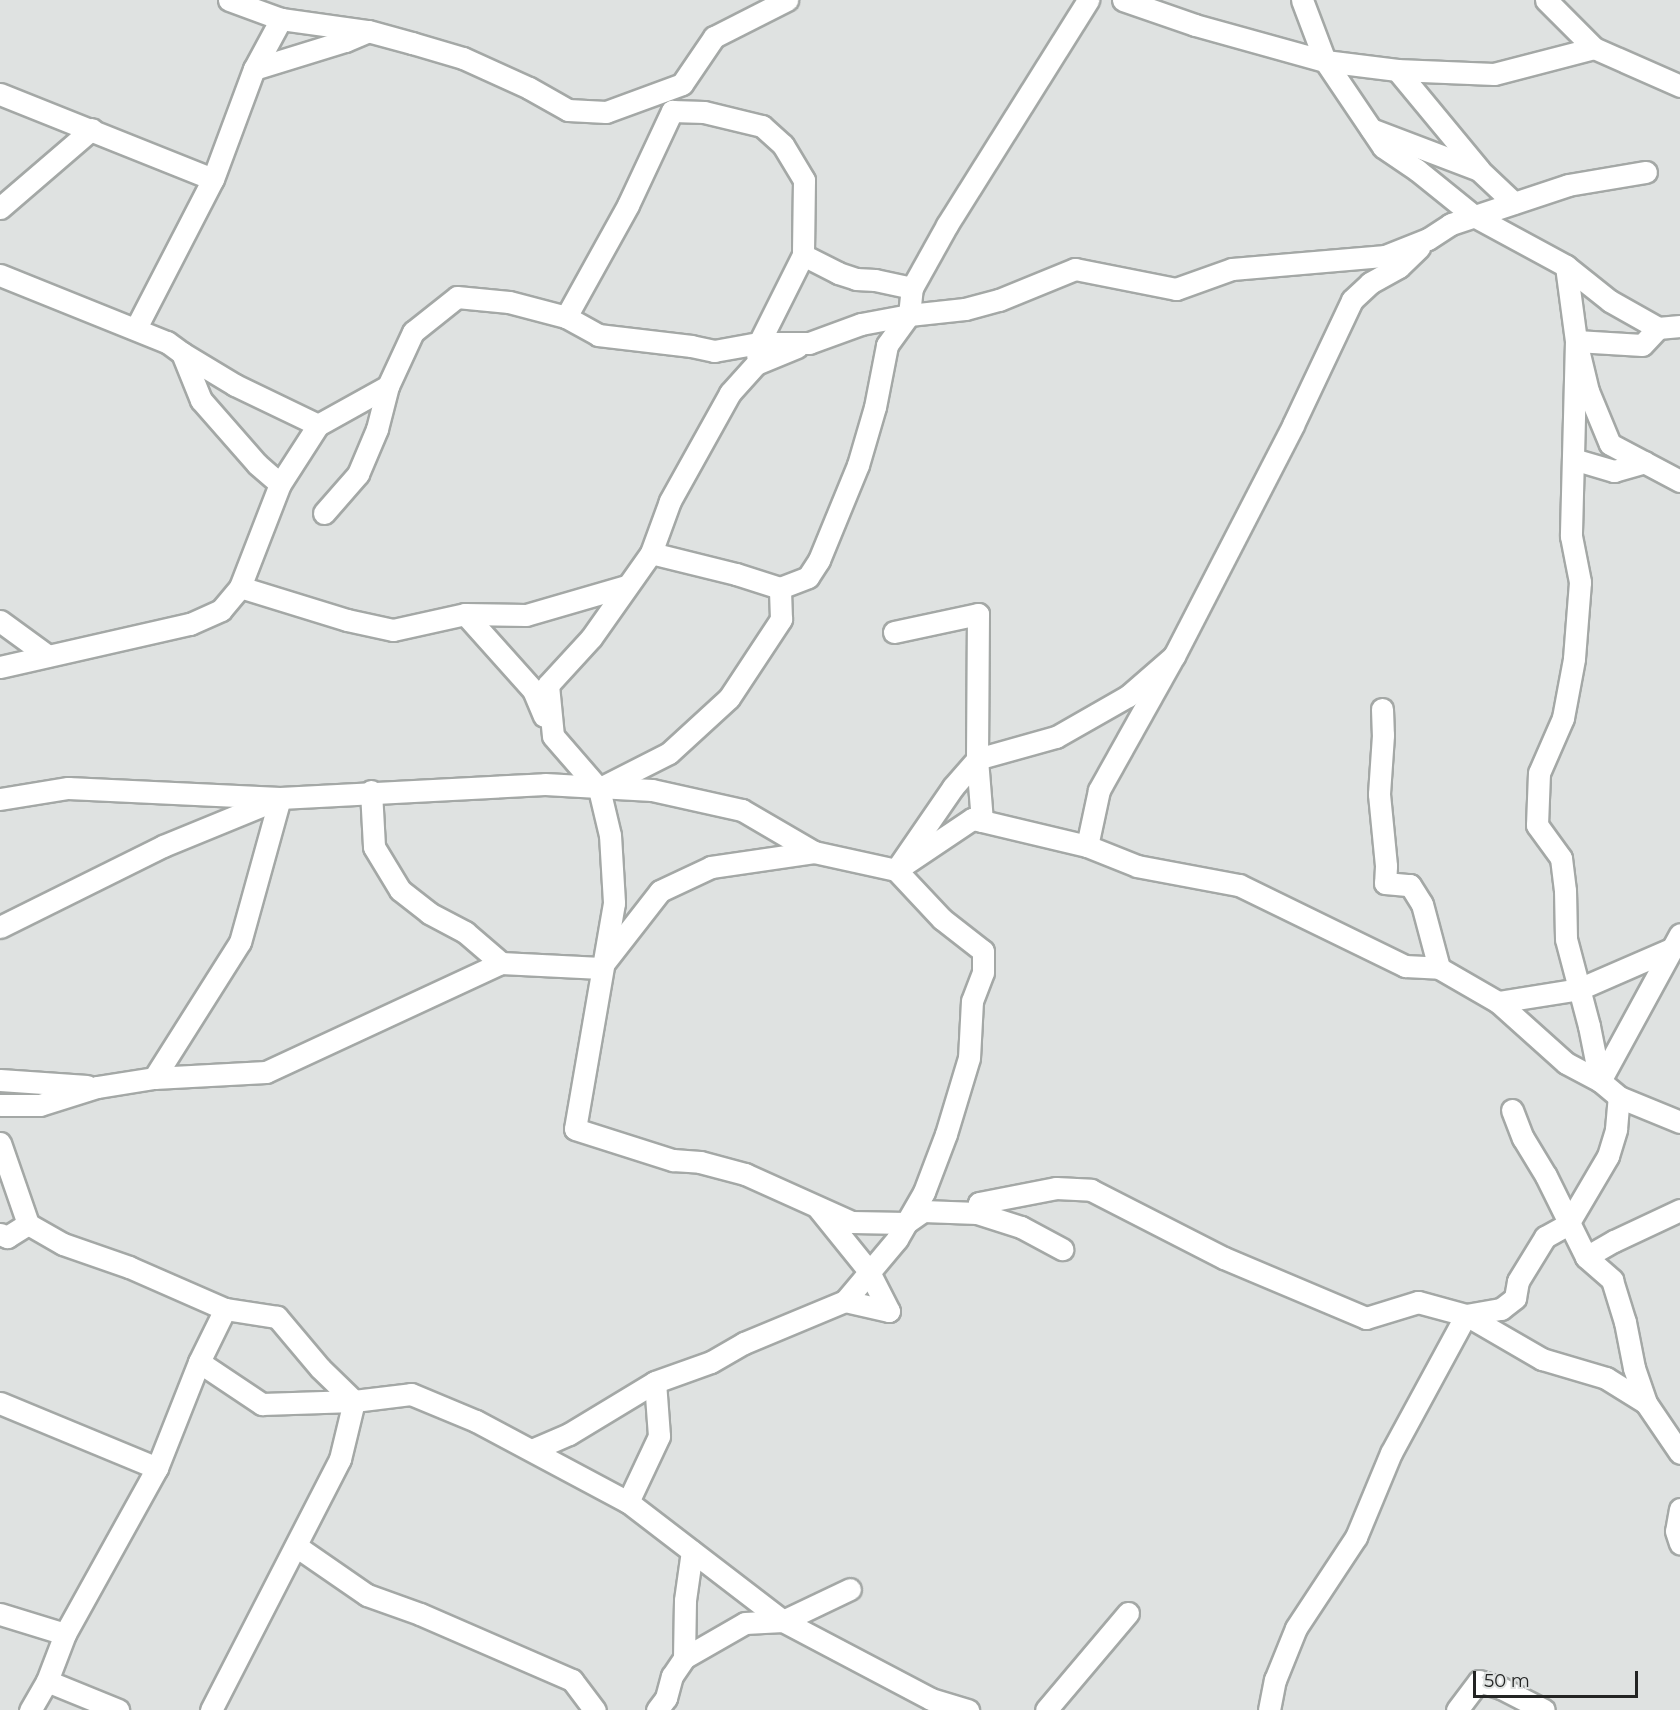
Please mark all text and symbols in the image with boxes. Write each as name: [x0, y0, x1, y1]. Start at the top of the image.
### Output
scale bar: [1476, 1659, 1641, 1697]
text: 50 m: [1484, 1670, 1530, 1692]

